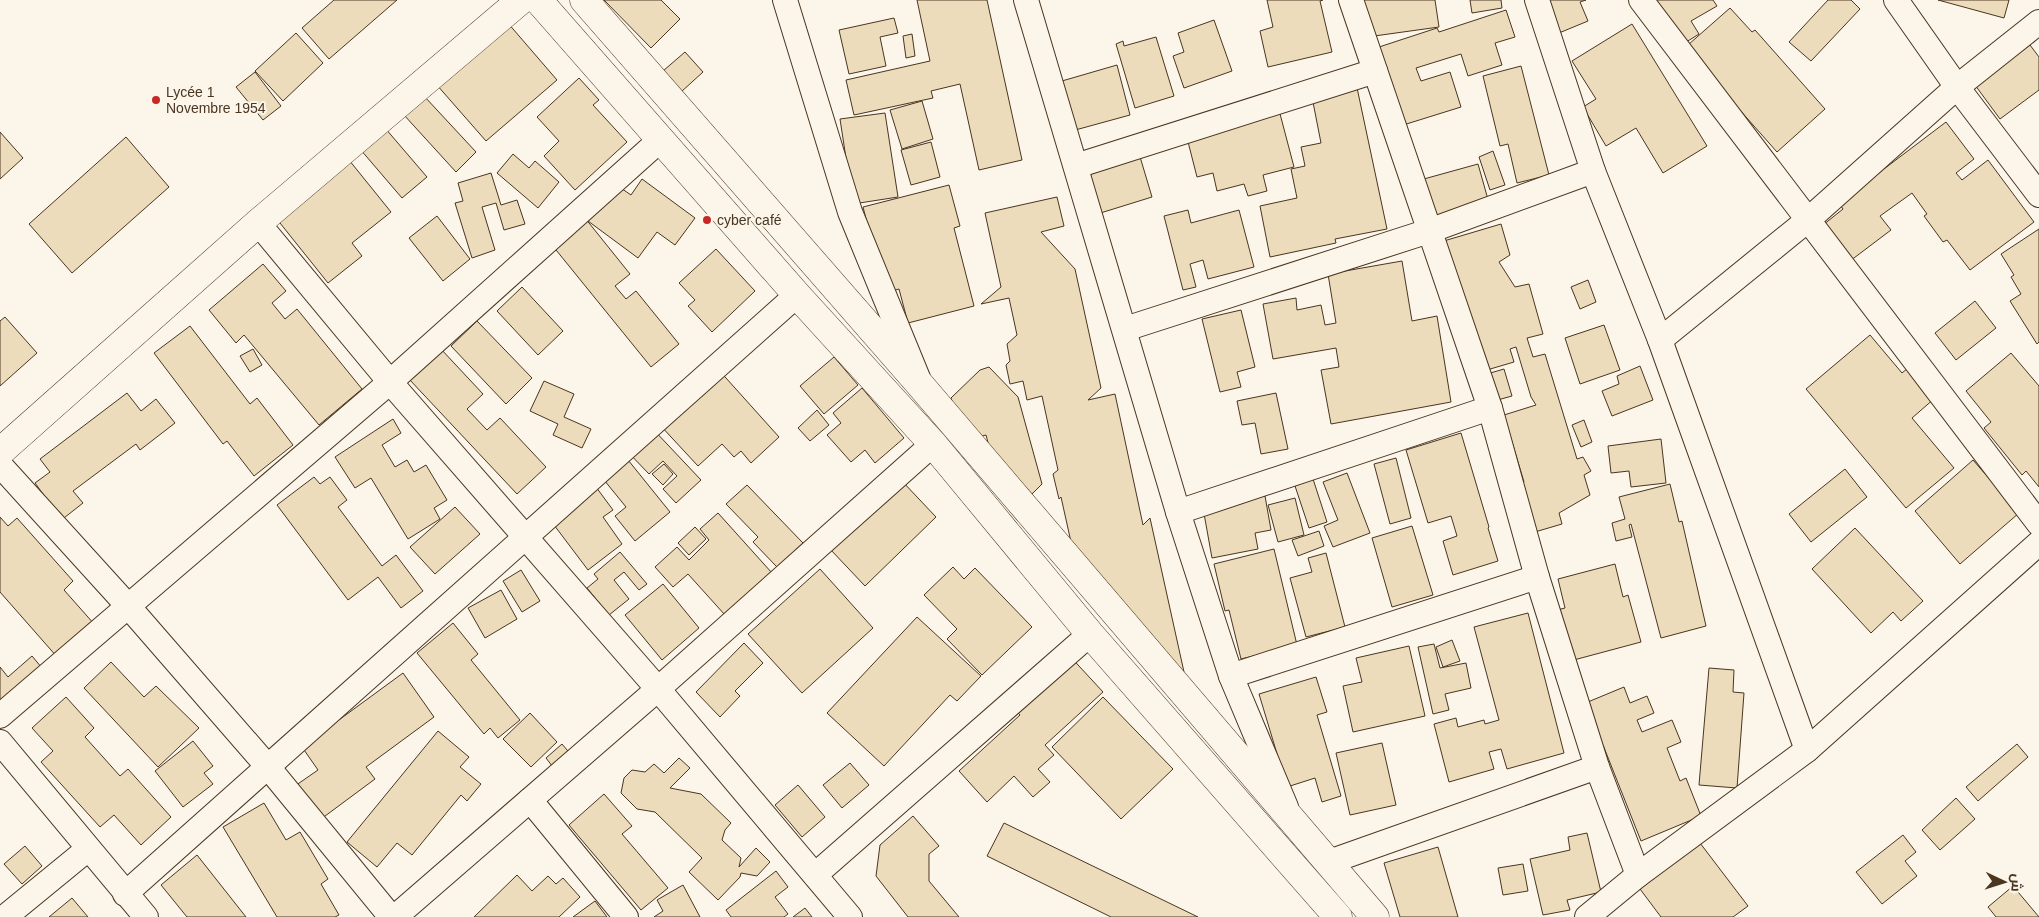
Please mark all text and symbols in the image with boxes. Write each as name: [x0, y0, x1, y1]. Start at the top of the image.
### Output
place label: Lycée 1 Novembre 1954: [166, 84, 266, 116]
marker: Lycée 1 Novembre 1954: [150, 94, 162, 106]
place label: cyber café: [717, 212, 782, 228]
marker: cyber café: [701, 214, 713, 226]
north arrow: [1979, 857, 2029, 907]
text: ش: [2007, 873, 2026, 892]

